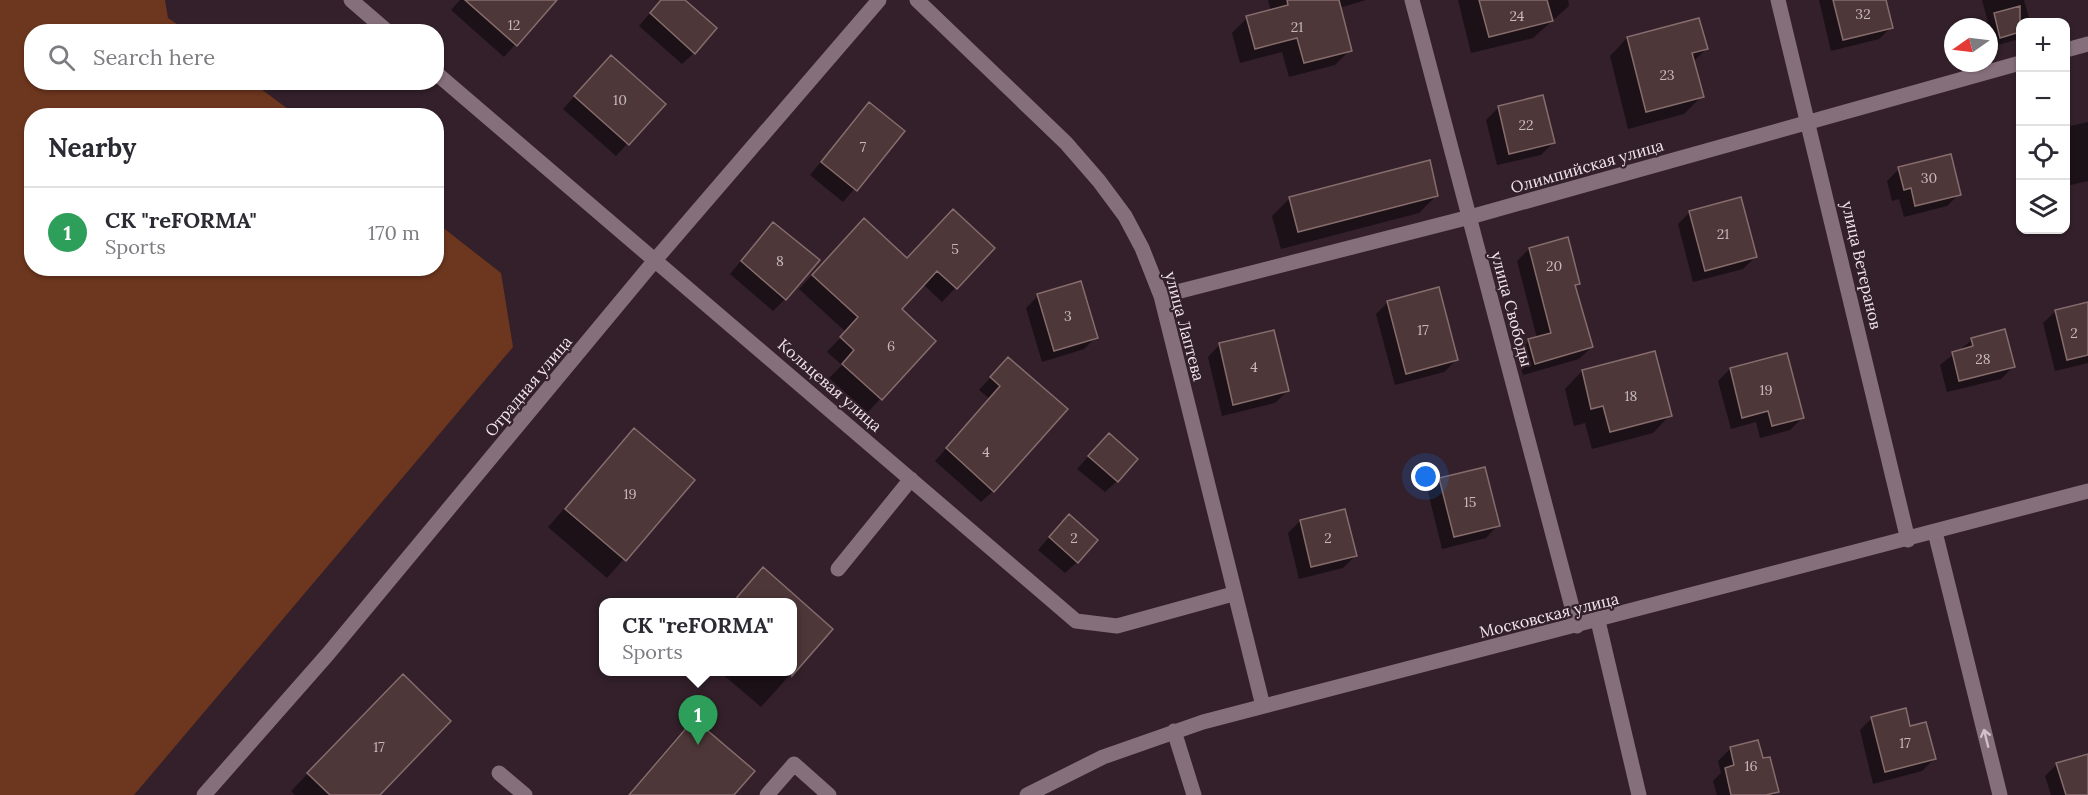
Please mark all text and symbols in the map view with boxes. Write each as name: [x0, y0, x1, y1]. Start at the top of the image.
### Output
house number: 32: [1855, 5, 1871, 23]
house number: 24: [1510, 7, 1525, 25]
house number: 12: [508, 16, 520, 34]
house number: 21: [1291, 18, 1303, 36]
north arrow: [1944, 18, 1998, 72]
map controls: [2016, 18, 2070, 234]
button: +: [2016, 18, 2070, 72]
search box: [24, 24, 444, 90]
icon: search: [45, 41, 78, 74]
text: Search here: [93, 43, 215, 71]
house number: 23: [1659, 66, 1675, 84]
button: −: [2016, 72, 2070, 126]
house number: 10: [613, 91, 627, 109]
house number: 22: [1518, 116, 1534, 134]
button: locate: [2016, 126, 2070, 180]
text: Nearby: [48, 131, 136, 164]
street label: Олимпийская улица: [1508, 135, 1666, 197]
house number: 7: [860, 138, 867, 156]
house number: 30: [1921, 169, 1937, 187]
button: layers: [2016, 180, 2070, 234]
street label: улица Ветеранов: [1838, 199, 1886, 331]
text: СК "reFORMA": [105, 206, 257, 234]
text: 1: [63, 220, 72, 245]
text: 170 m: [368, 220, 420, 245]
house number: 21: [1717, 225, 1729, 243]
text: Sports: [105, 234, 166, 259]
house number: 5: [951, 240, 959, 258]
street label: улица Свободы: [1487, 249, 1537, 369]
house number: 8: [776, 252, 784, 270]
house number: 20: [1546, 257, 1562, 275]
street label: улица Лаптева: [1161, 269, 1209, 383]
house number: 3: [1064, 307, 1072, 325]
house number: 17: [1417, 321, 1429, 339]
house number: 2: [2070, 324, 2078, 342]
street label: Отрадная улица: [480, 332, 576, 440]
street label: Кольцевая улица: [774, 334, 886, 436]
house number: 6: [887, 337, 895, 355]
house number: 28: [1975, 350, 1991, 368]
house number: 4: [1250, 358, 1258, 376]
house number: 19: [1759, 381, 1773, 399]
house number: 18: [1625, 387, 1638, 405]
house number: 4: [982, 443, 990, 461]
your location: [1411, 462, 1440, 491]
house number: 19: [623, 485, 637, 503]
house number: 15: [1464, 493, 1476, 511]
house number: 2: [1070, 529, 1078, 547]
house number: 2: [1324, 529, 1332, 547]
street label: Московская улица: [1477, 588, 1621, 642]
popup: [599, 598, 797, 676]
text: СК "reFORMA": [622, 611, 774, 639]
text: Sports: [622, 639, 683, 664]
pin: 1: [678, 696, 718, 745]
one-way arrow: [1979, 729, 1991, 748]
house number: 17: [1899, 734, 1911, 752]
house number: 17: [373, 738, 385, 756]
house number: 16: [1744, 757, 1758, 775]

